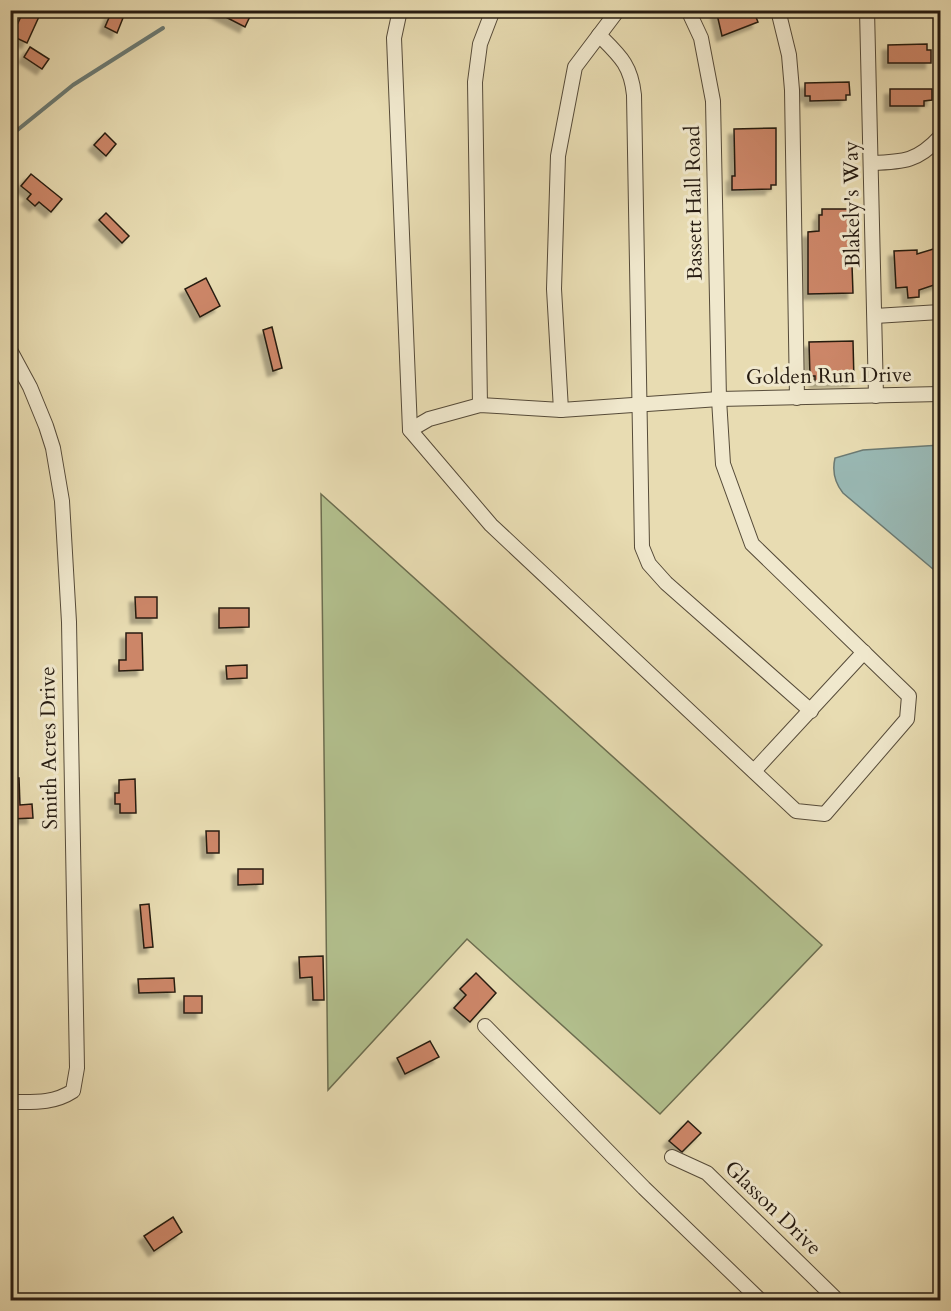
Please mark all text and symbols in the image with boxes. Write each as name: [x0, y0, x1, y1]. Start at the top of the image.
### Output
street label: Bassett Hall Road: [678, 125, 710, 281]
street label: Blakely's Way: [836, 140, 868, 268]
street label: Golden Run Drive: [746, 360, 912, 392]
street label: Smith Acres Drive: [33, 666, 65, 830]
street label: Glasson Drive: [718, 1154, 828, 1262]

